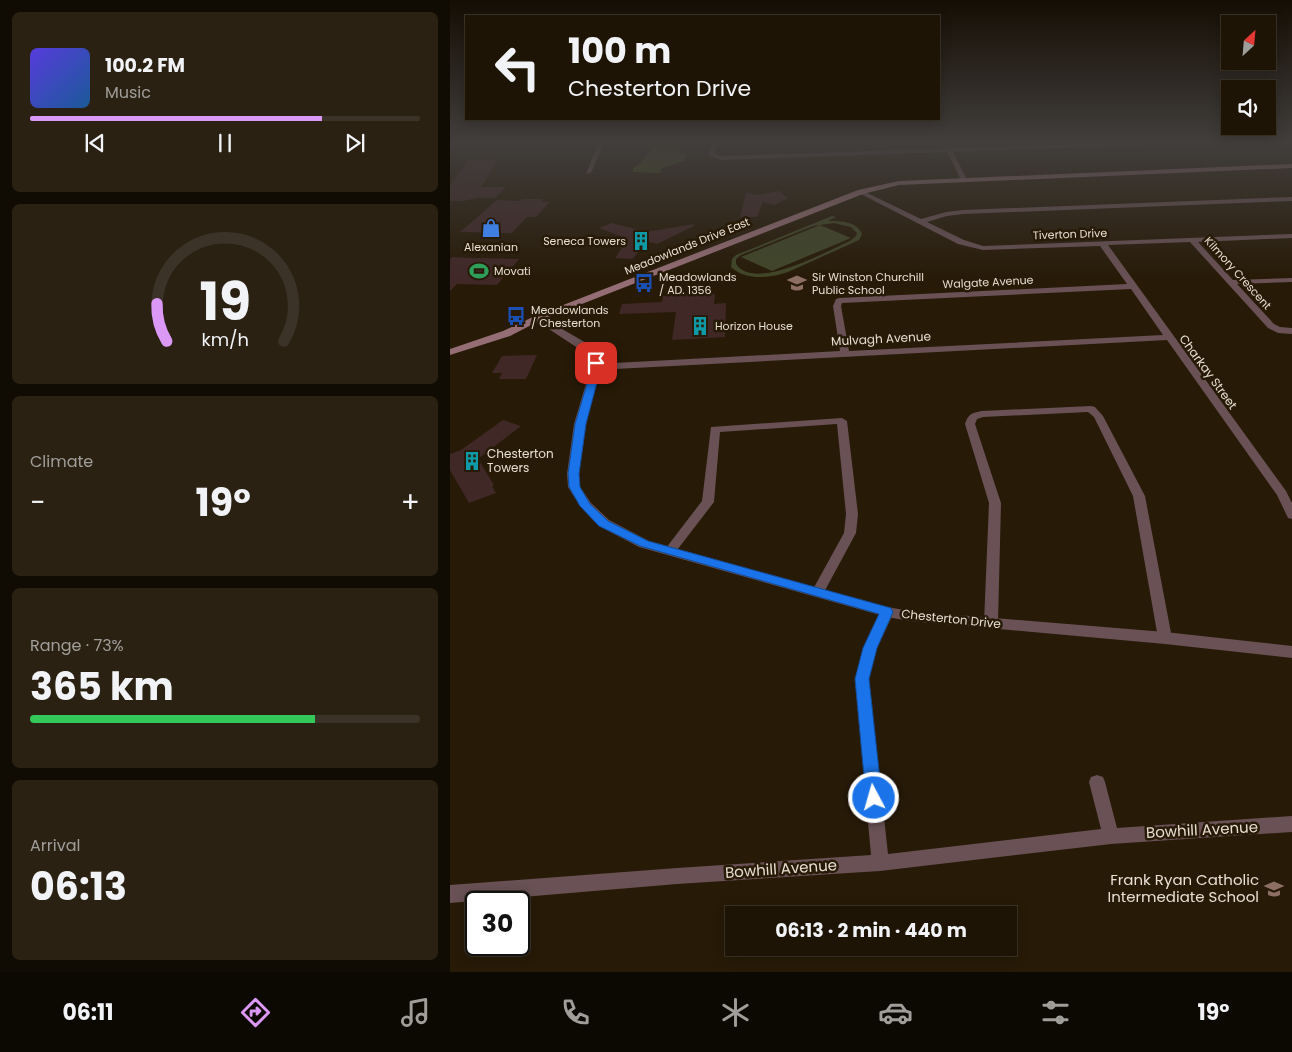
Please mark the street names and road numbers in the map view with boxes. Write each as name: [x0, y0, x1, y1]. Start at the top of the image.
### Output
street label: Meadowlands Drive East: [622, 214, 752, 278]
street label: Tiverton Drive: [1033, 225, 1108, 243]
street label: Kilmory Crescent: [1201, 233, 1275, 313]
street label: Walgate Avenue: [942, 272, 1034, 292]
street label: Mulvagh Avenue: [831, 327, 931, 350]
street label: Charkay Street: [1175, 331, 1241, 413]
street label: Chesterton Drive: [900, 605, 1002, 632]
street label: Bowhill Avenue: [1145, 816, 1259, 843]
street label: Bowhill Avenue: [724, 854, 838, 883]

